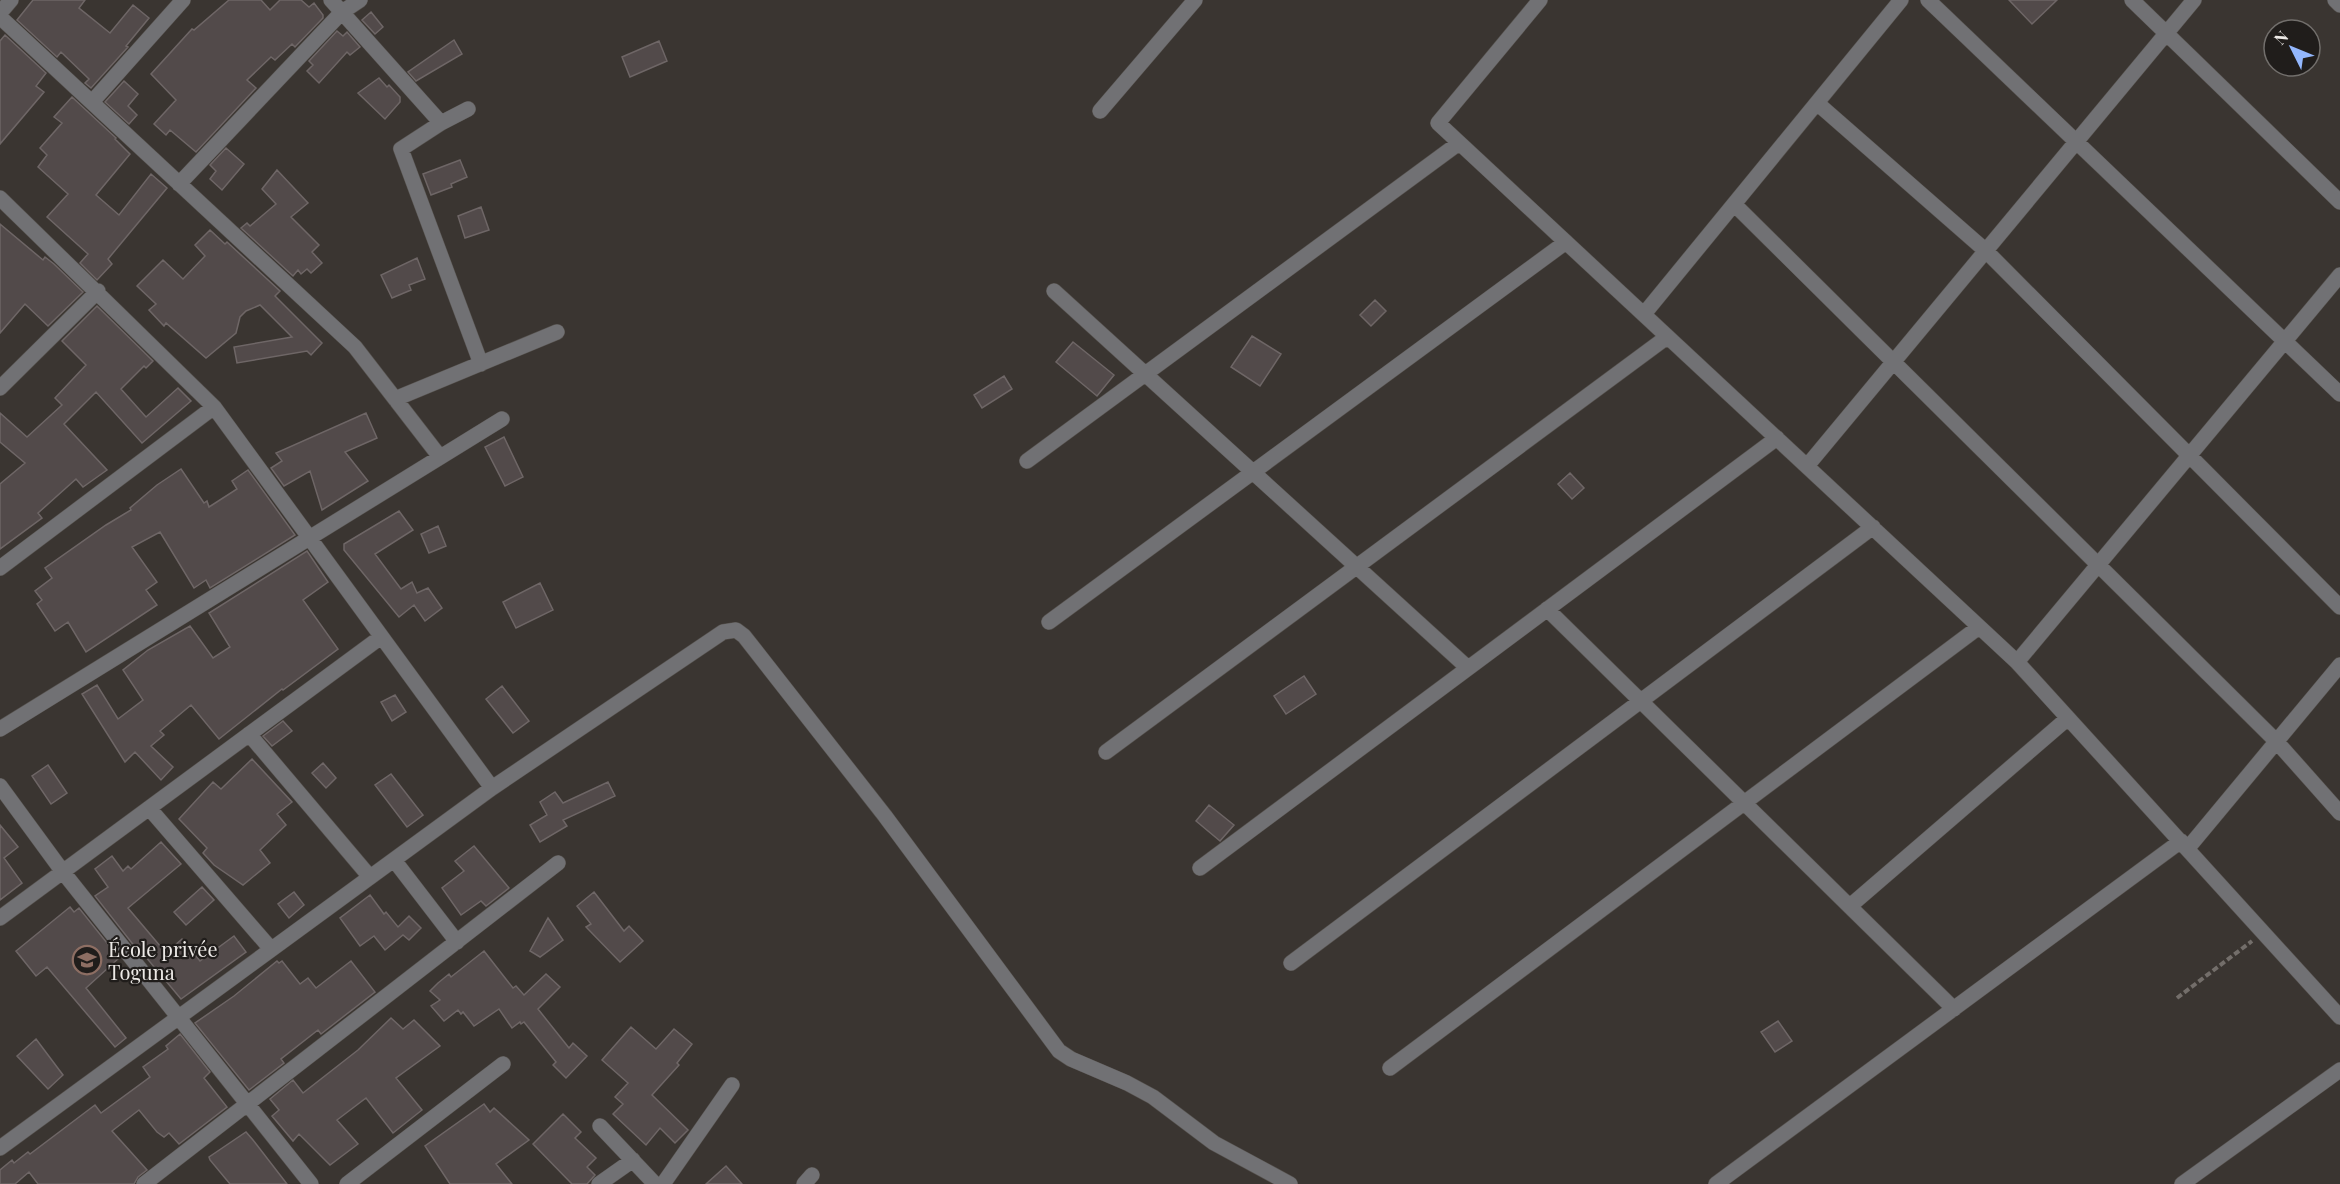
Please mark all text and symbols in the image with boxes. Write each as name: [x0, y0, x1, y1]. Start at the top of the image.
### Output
north arrow: [2262, 18, 2322, 78]
text: N: [2269, 26, 2293, 49]
place label: École privée Toguna: [108, 935, 218, 985]
school or university icon: École privée Toguna: [71, 944, 103, 976]

